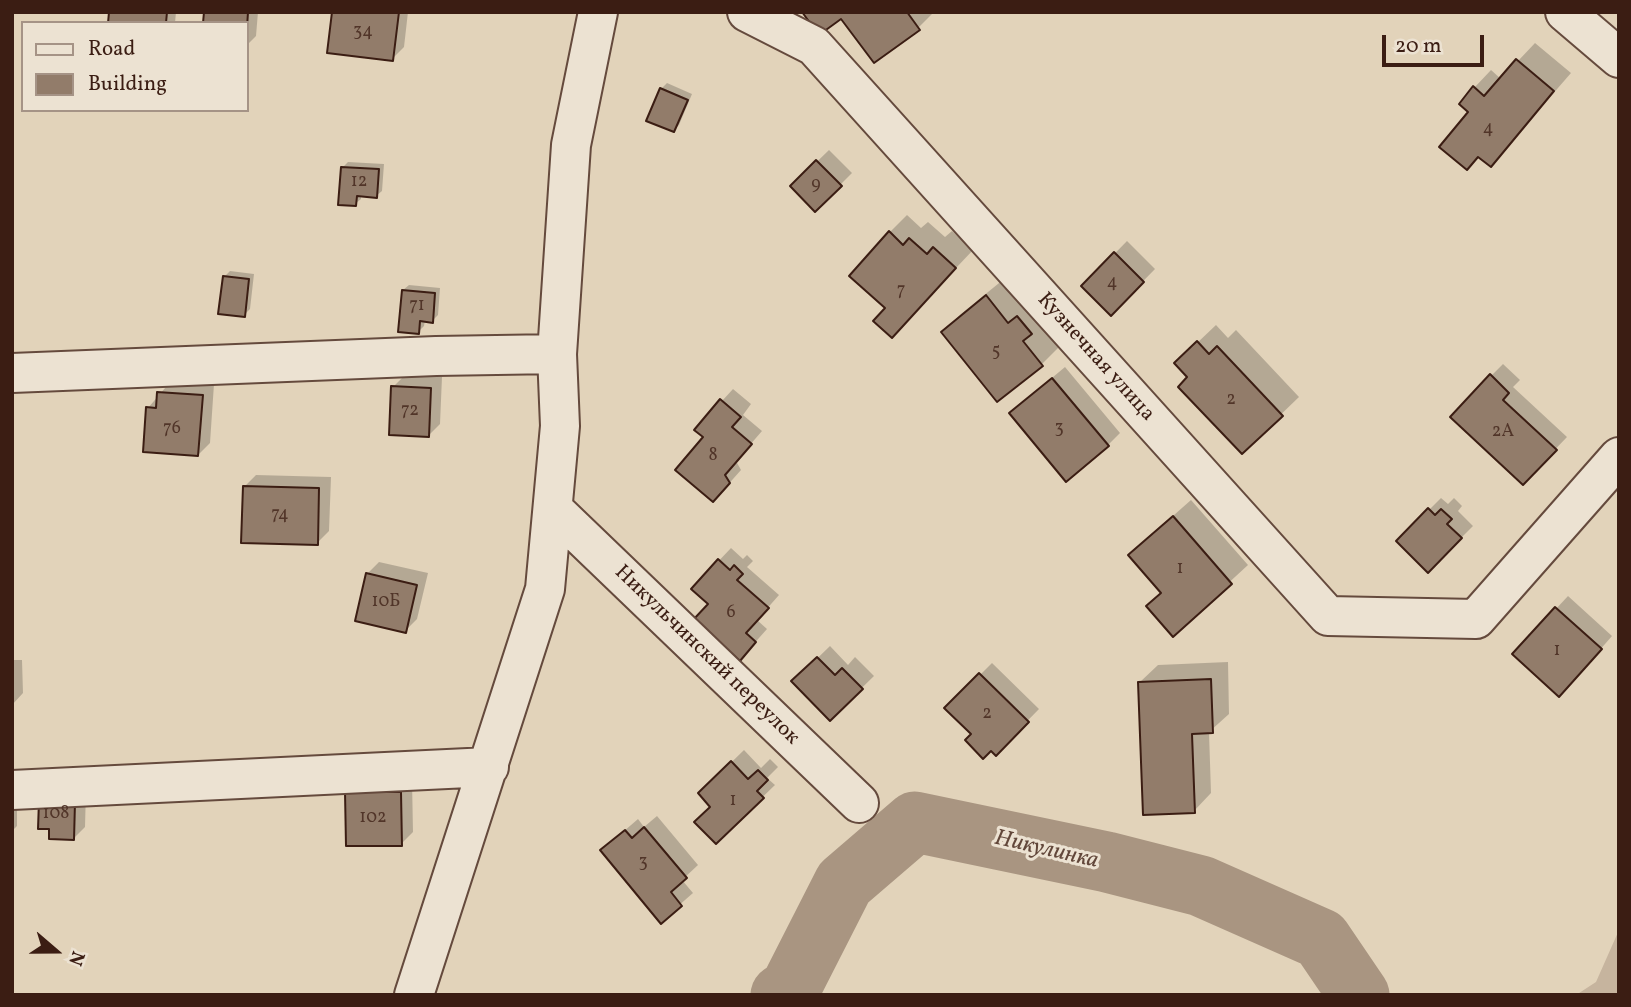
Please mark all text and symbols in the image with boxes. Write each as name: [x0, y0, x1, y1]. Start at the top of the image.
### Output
legend: [21, 21, 248, 112]
scale bar: [1386, 21, 1488, 65]
house number: 34: [353, 22, 373, 44]
text: 20 m: [1395, 32, 1441, 61]
text: Road: [88, 35, 135, 64]
text: Building: [88, 70, 167, 99]
house number: 4: [1483, 119, 1493, 141]
house number: 12: [351, 172, 367, 194]
house number: 9: [811, 175, 821, 197]
house number: 4: [1107, 273, 1117, 295]
house number: 7: [897, 281, 905, 303]
street label: Кузнечная улица: [1031, 289, 1159, 427]
house number: 71: [409, 296, 425, 318]
house number: 5: [992, 342, 1000, 364]
house number: 2: [1226, 390, 1236, 412]
house number: 72: [401, 401, 419, 423]
house number: 76: [163, 419, 181, 441]
house number: 3: [1054, 419, 1064, 441]
house number: 2А: [1492, 422, 1514, 444]
house number: 8: [708, 446, 718, 468]
house number: 74: [271, 505, 289, 527]
house number: 1: [1177, 559, 1183, 581]
street label: Никульчинский переулок: [608, 561, 804, 751]
house number: 10Б: [372, 592, 400, 614]
house number: 6: [726, 603, 736, 625]
house number: 1: [1554, 641, 1560, 663]
house number: 2: [982, 704, 992, 726]
house number: 1: [730, 791, 736, 813]
house number: 108: [43, 804, 69, 826]
house number: 102: [359, 808, 387, 830]
water label: Никулинка: [991, 826, 1101, 876]
house number: 3: [638, 853, 648, 875]
north arrow: [21, 916, 91, 986]
text: N: [61, 947, 90, 969]

